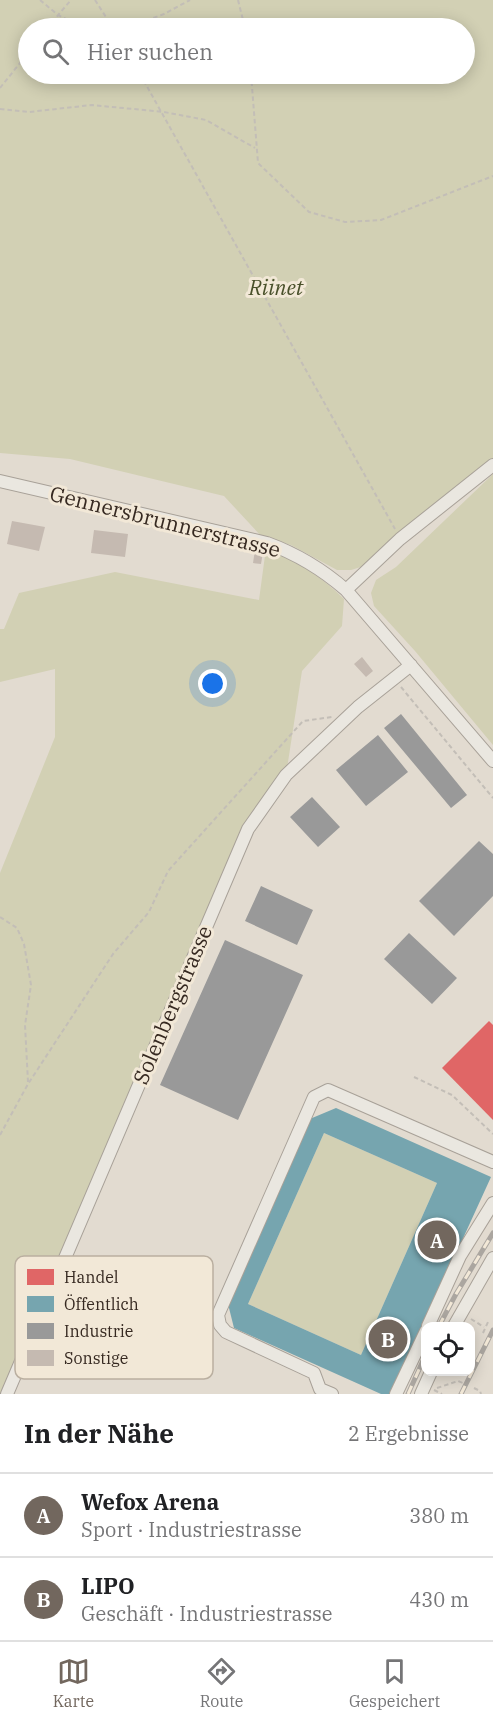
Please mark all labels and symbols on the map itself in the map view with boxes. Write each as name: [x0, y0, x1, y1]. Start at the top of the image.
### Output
park label: Riinet: [248, 273, 304, 301]
street label: Gennersbrunnerstrasse: [47, 479, 283, 563]
your location: [198, 669, 227, 698]
street label: Solenbergstrasse: [126, 921, 218, 1088]
pin: A: [418, 1218, 456, 1262]
legend: [15, 1256, 213, 1379]
text: Handel: [64, 1267, 119, 1287]
text: Öffentlich: [64, 1294, 139, 1314]
pin: B: [368, 1316, 408, 1362]
text: Industrie: [64, 1321, 133, 1341]
text: Sonstige: [64, 1348, 128, 1368]

